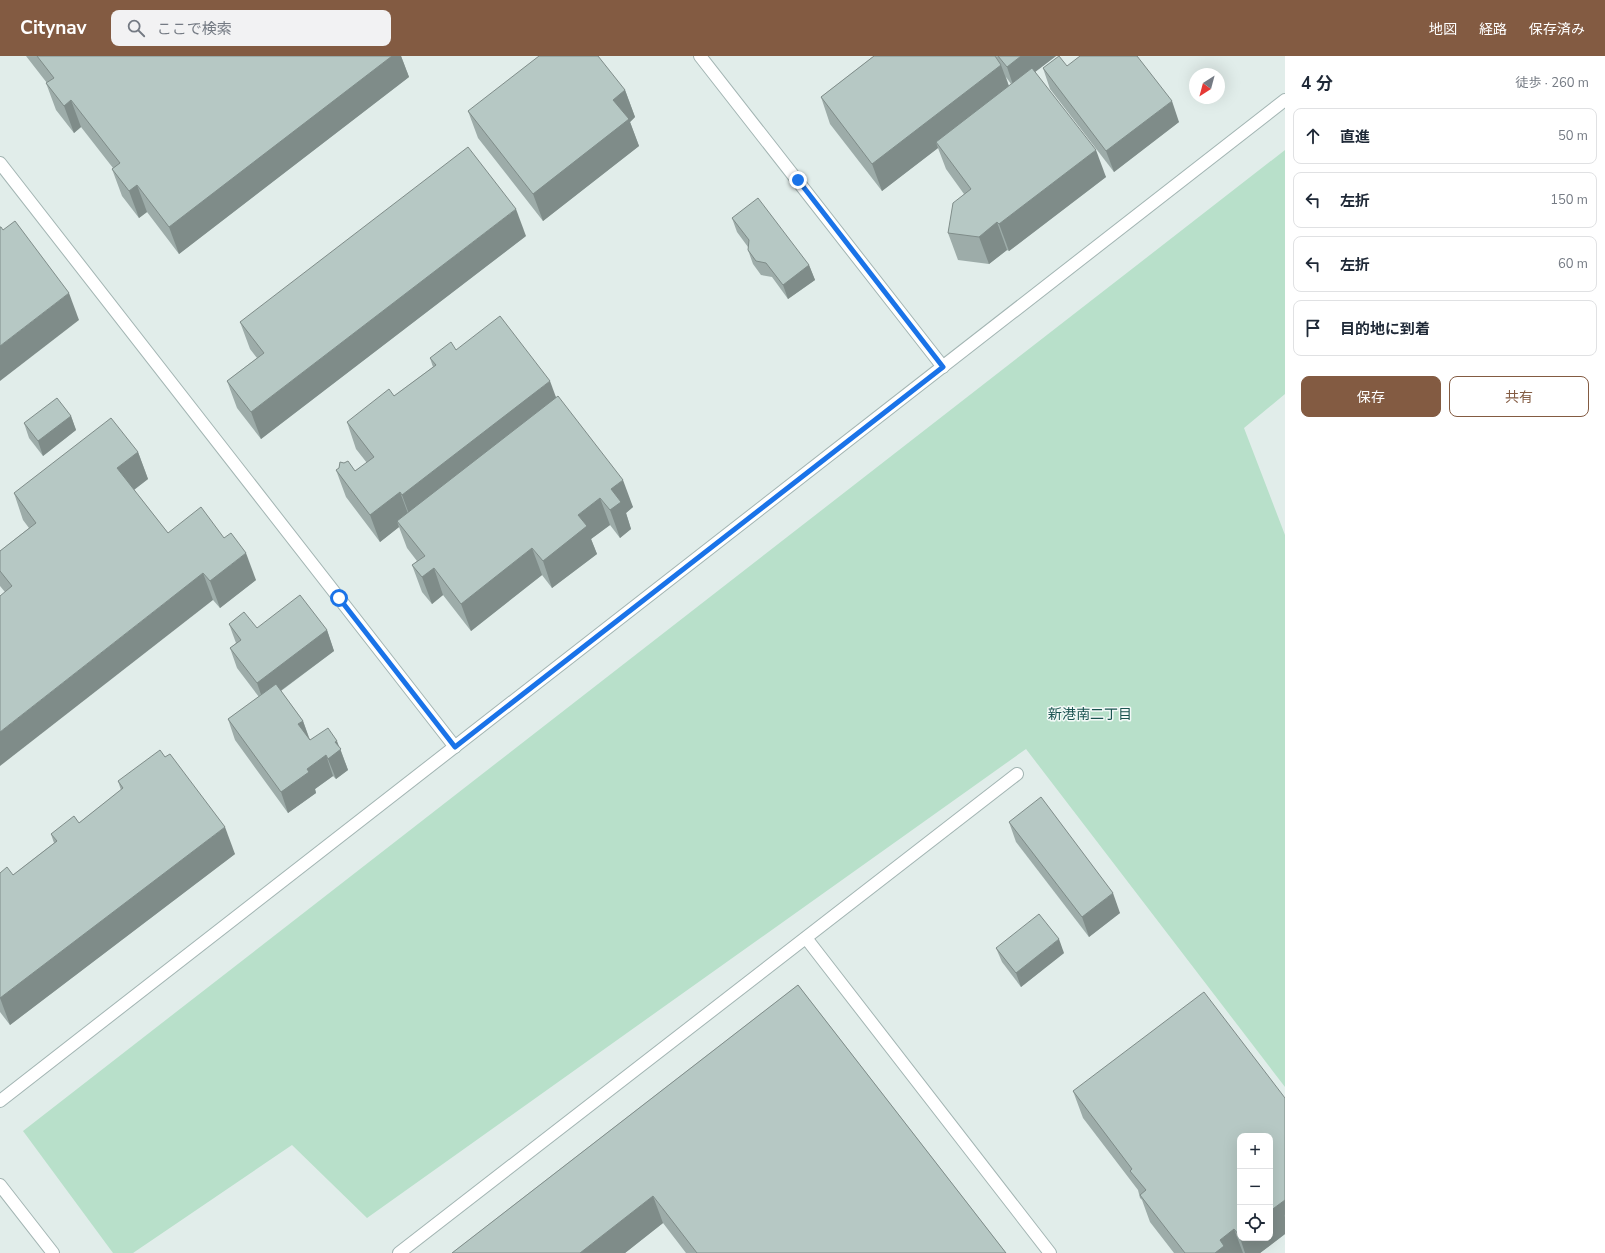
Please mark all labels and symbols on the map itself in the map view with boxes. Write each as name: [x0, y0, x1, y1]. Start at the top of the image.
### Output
north arrow: [1189, 68, 1225, 104]
route end: [789, 171, 807, 189]
route start: [330, 589, 348, 607]
district label: 新港南二丁目: [1048, 705, 1132, 724]

